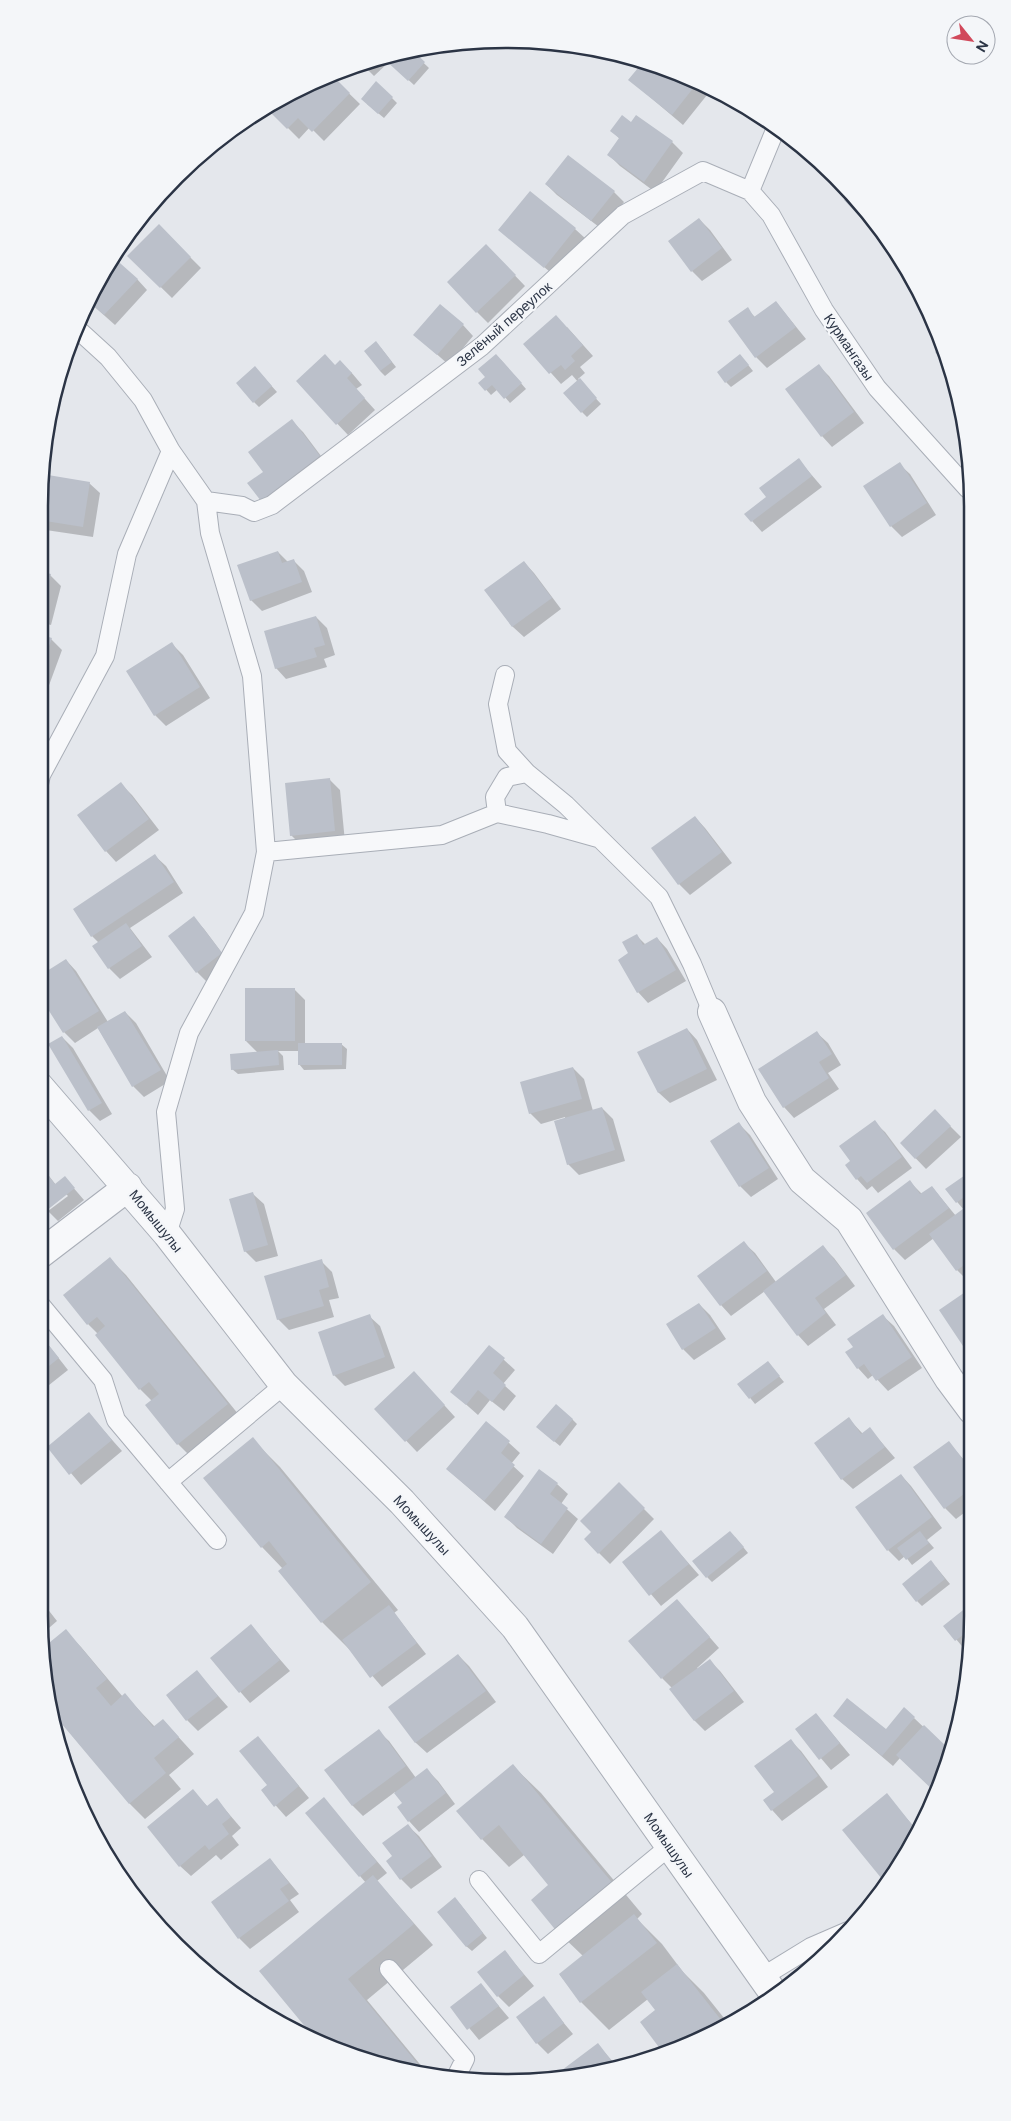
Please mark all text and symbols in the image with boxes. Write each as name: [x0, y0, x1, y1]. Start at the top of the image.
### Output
north arrow: [946, 15, 996, 65]
text: N: [972, 38, 993, 55]
street label: Зелёный переулок: [453, 277, 556, 370]
street label: Курмангазы: [820, 310, 878, 384]
street label: Момышулы: [125, 1186, 187, 1256]
street label: Момышулы: [390, 1491, 454, 1559]
street label: Момышулы: [640, 1809, 698, 1881]

